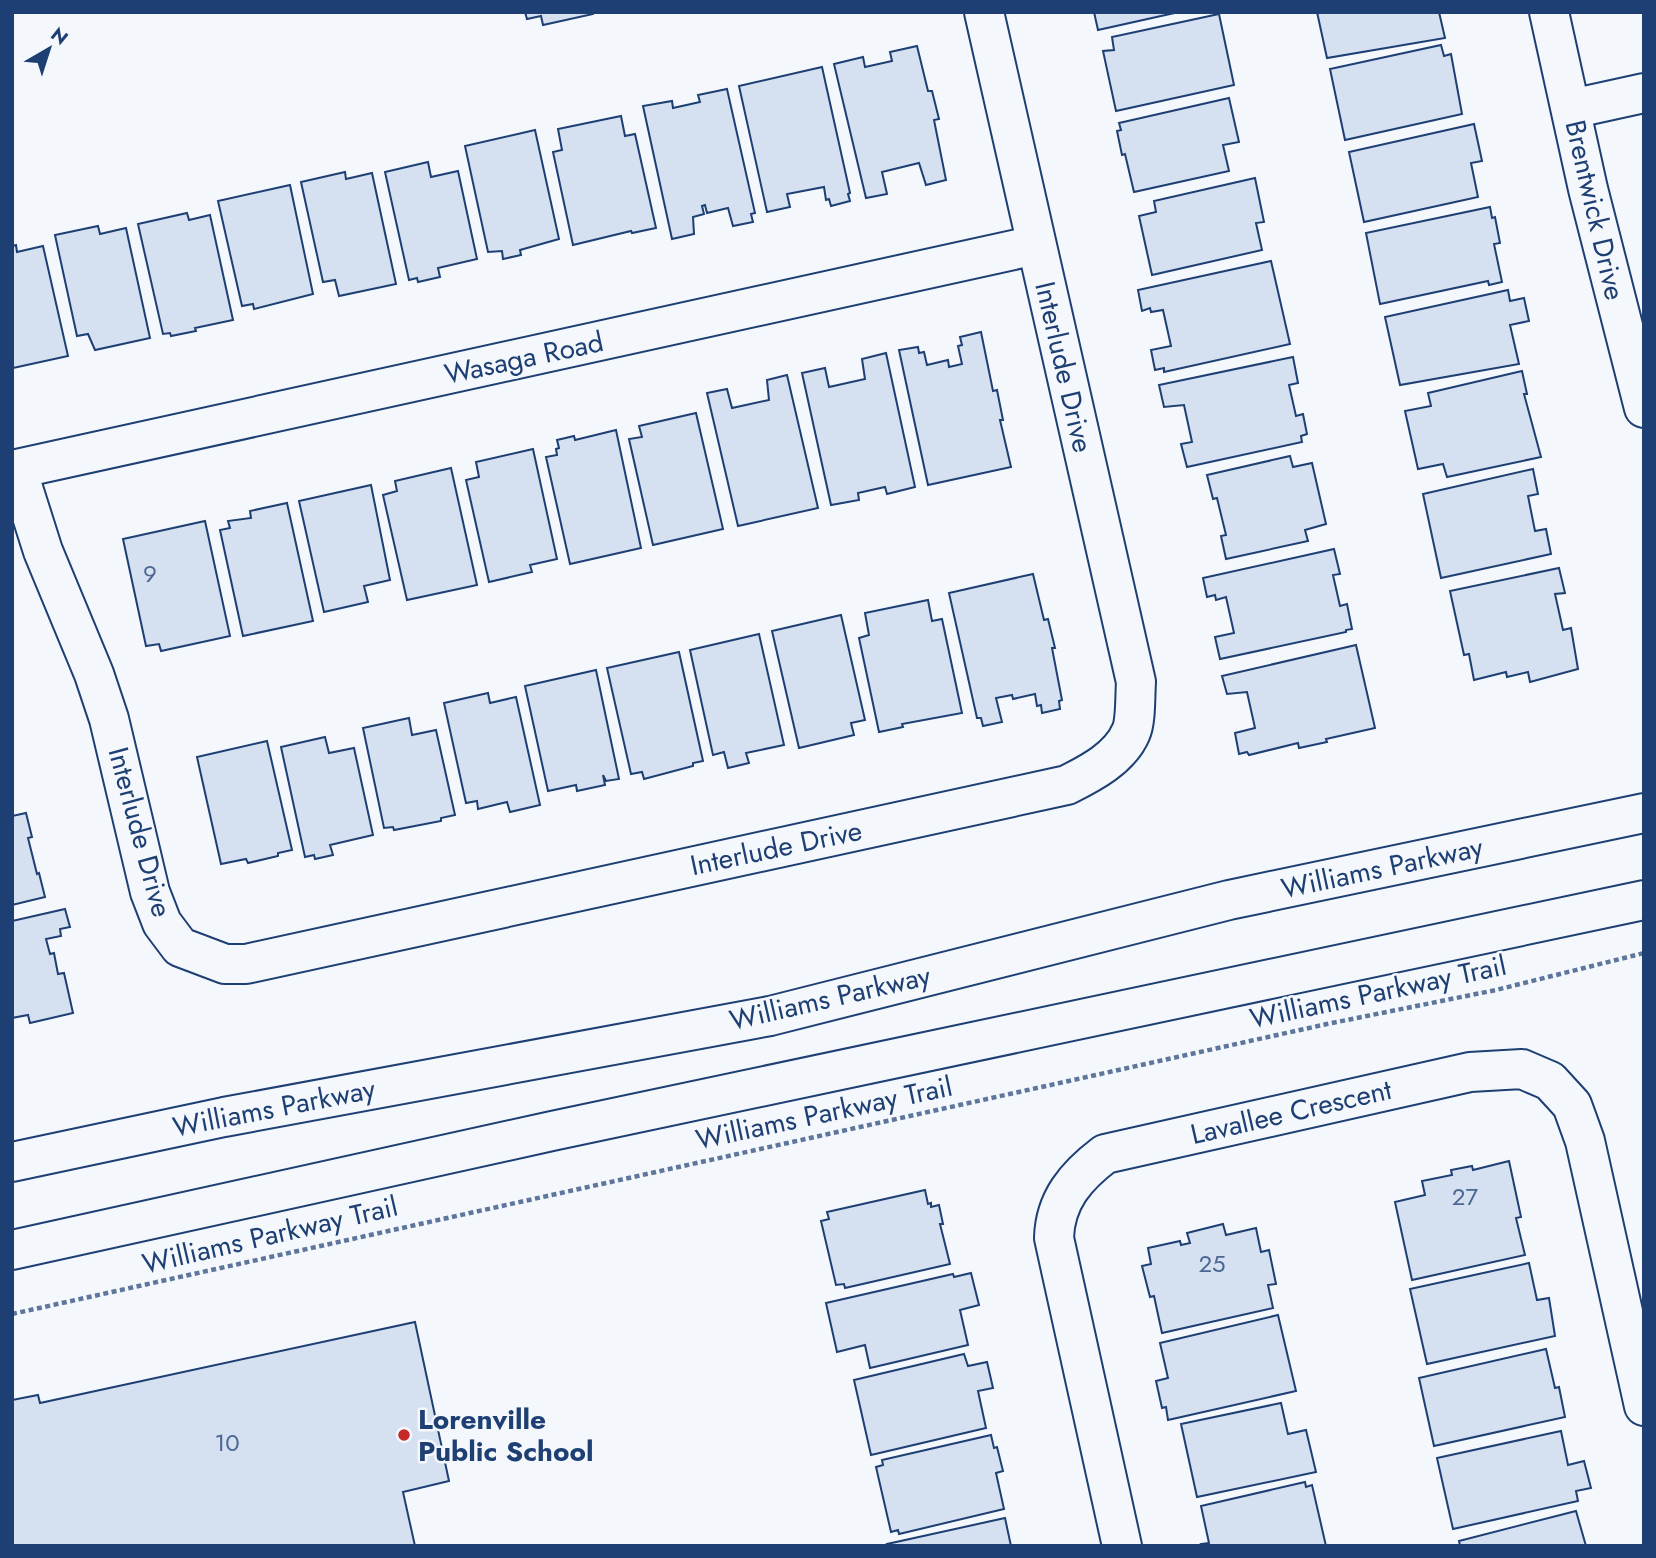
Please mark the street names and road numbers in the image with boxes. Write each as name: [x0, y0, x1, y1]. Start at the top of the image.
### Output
street label: Brentwick Drive: [1554, 116, 1636, 304]
street label: Interlude Drive: [1024, 277, 1104, 457]
street label: Wasaga Road: [441, 321, 607, 395]
street label: Interlude Drive: [98, 742, 182, 922]
street label: Interlude Drive: [686, 810, 866, 886]
street label: Williams Parkway: [1277, 826, 1487, 909]
street label: Williams Parkway Trail: [1246, 945, 1510, 1039]
street label: Williams Parkway: [725, 955, 935, 1041]
street label: Williams Parkway Trail: [692, 1066, 956, 1160]
street label: Williams Parkway: [169, 1068, 379, 1148]
street label: Lavallee Crescent: [1186, 1069, 1396, 1155]
street label: Williams Parkway Trail: [138, 1186, 402, 1284]

